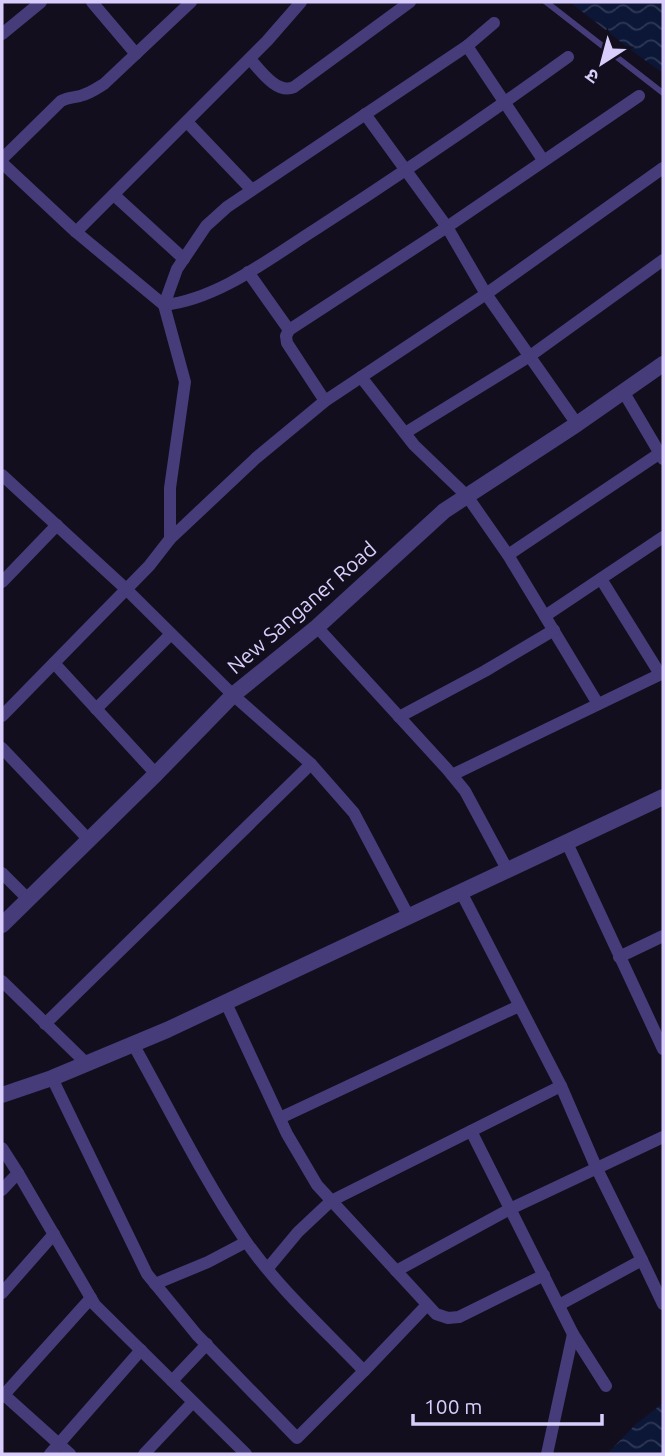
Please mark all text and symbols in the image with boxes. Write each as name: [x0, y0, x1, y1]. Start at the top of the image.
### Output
north arrow: [567, 28, 637, 98]
text: उ: [580, 64, 603, 89]
street label: New Sanganer Road: [222, 536, 381, 678]
scale bar: [413, 1382, 602, 1426]
text: 100 m: [424, 1394, 482, 1418]

